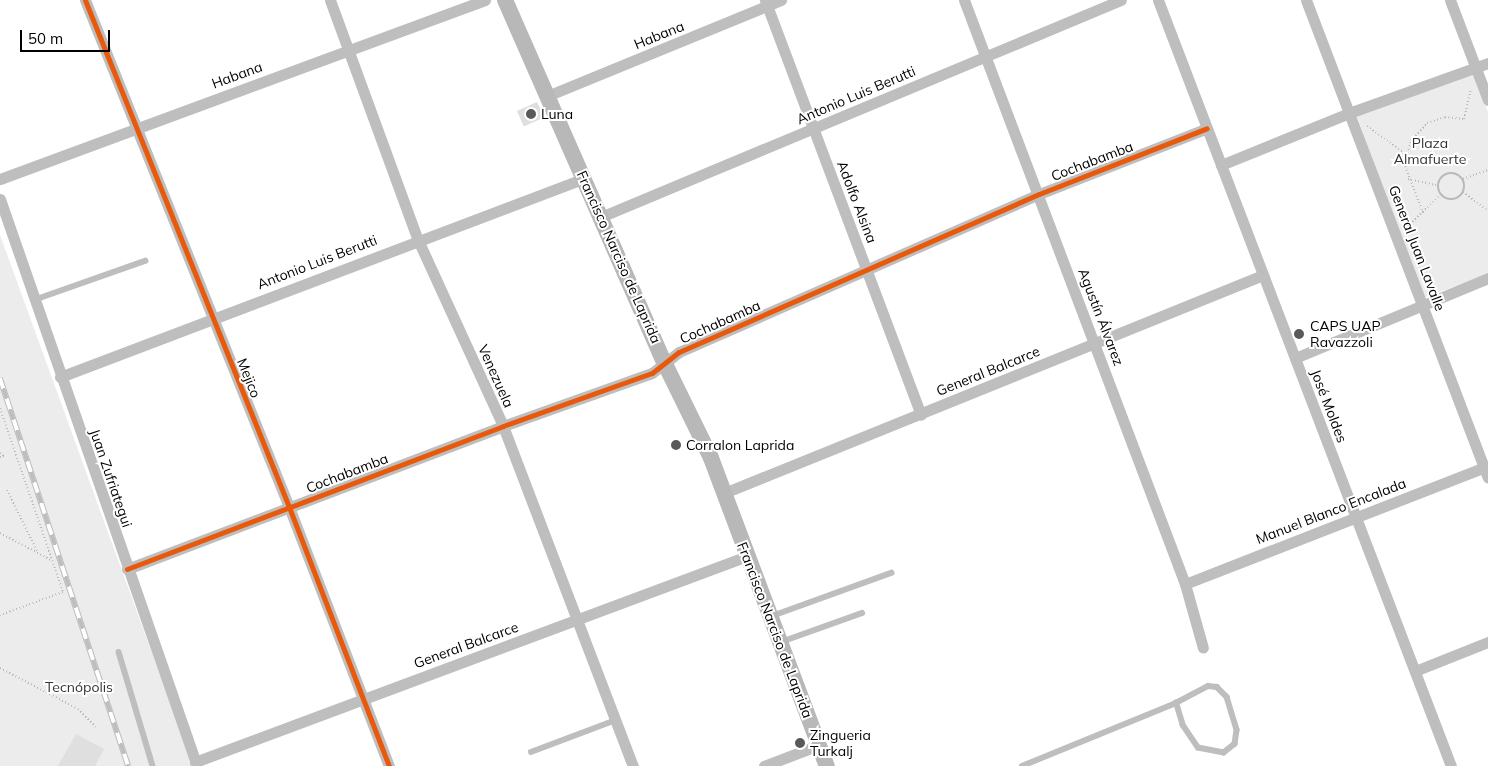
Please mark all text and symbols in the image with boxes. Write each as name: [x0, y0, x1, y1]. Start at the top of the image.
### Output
street label: Habana: [632, 17, 686, 53]
scale bar: [22, 20, 112, 52]
text: 50 m: [28, 29, 63, 48]
street label: Habana: [209, 58, 265, 92]
street label: Antonio Luis Berutti: [794, 62, 918, 128]
place label: Luna: [541, 106, 573, 122]
marker: Luna: [525, 108, 537, 120]
park label: Plaza Almafuerte: [1394, 135, 1466, 168]
street label: Cochabamba: [1049, 138, 1135, 184]
street label: Adolfo Alsina: [834, 159, 880, 245]
street label: Francisco Narciso de Laprida: [573, 168, 665, 346]
street label: General Juan Lavalle: [1385, 183, 1449, 313]
street label: Antonio Luis Berutti: [255, 231, 379, 293]
street label: Agustín Álvarez: [1075, 266, 1127, 368]
street label: Cochabamba: [677, 297, 763, 347]
place label: CAPS UAP Ravazzoli: [1310, 318, 1381, 351]
marker: CAPS UAP Ravazzoli: [1292, 327, 1306, 341]
street label: Venezuela: [475, 342, 517, 410]
street label: General Balcarce: [934, 343, 1042, 399]
street label: Mejico: [234, 356, 264, 400]
street label: José Moldes: [1307, 367, 1351, 445]
street label: Juan Zufriategui: [86, 427, 136, 529]
place label: Corralon Laprida: [686, 437, 794, 453]
marker: Corralon Laprida: [670, 439, 682, 451]
street label: Cochabamba: [304, 450, 390, 496]
street label: Manuel Blanco Encalada: [1254, 475, 1408, 547]
street label: Francisco Narciso de Laprida: [734, 540, 816, 720]
street label: General Balcarce: [411, 618, 521, 672]
park label: Tecnópolis: [45, 679, 113, 695]
place label: Zingueria Turkalj: [810, 727, 871, 760]
marker: Zingueria Turkalj: [794, 737, 806, 749]

